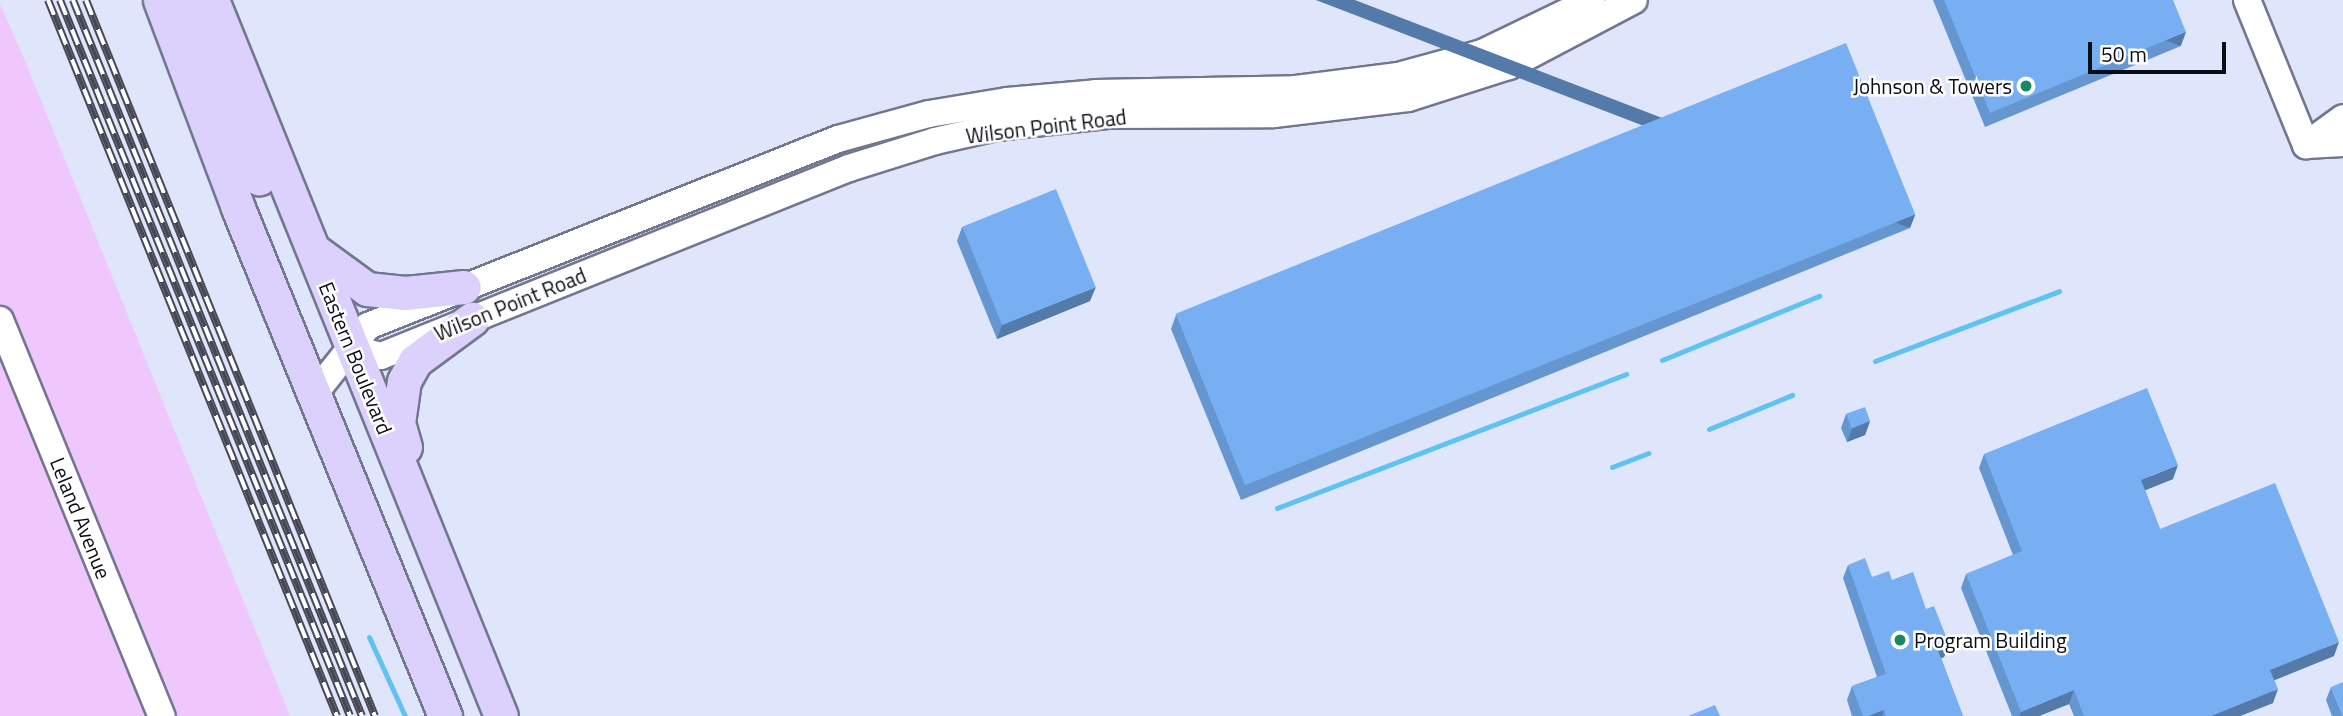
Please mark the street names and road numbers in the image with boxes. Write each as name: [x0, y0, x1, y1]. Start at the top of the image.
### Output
street label: Wilson Point Road: [964, 104, 1128, 148]
street label: Wilson Point Road: [430, 262, 590, 346]
street label: Eastern Boulevard: [314, 278, 398, 438]
street label: Leland Avenue: [45, 454, 117, 582]

